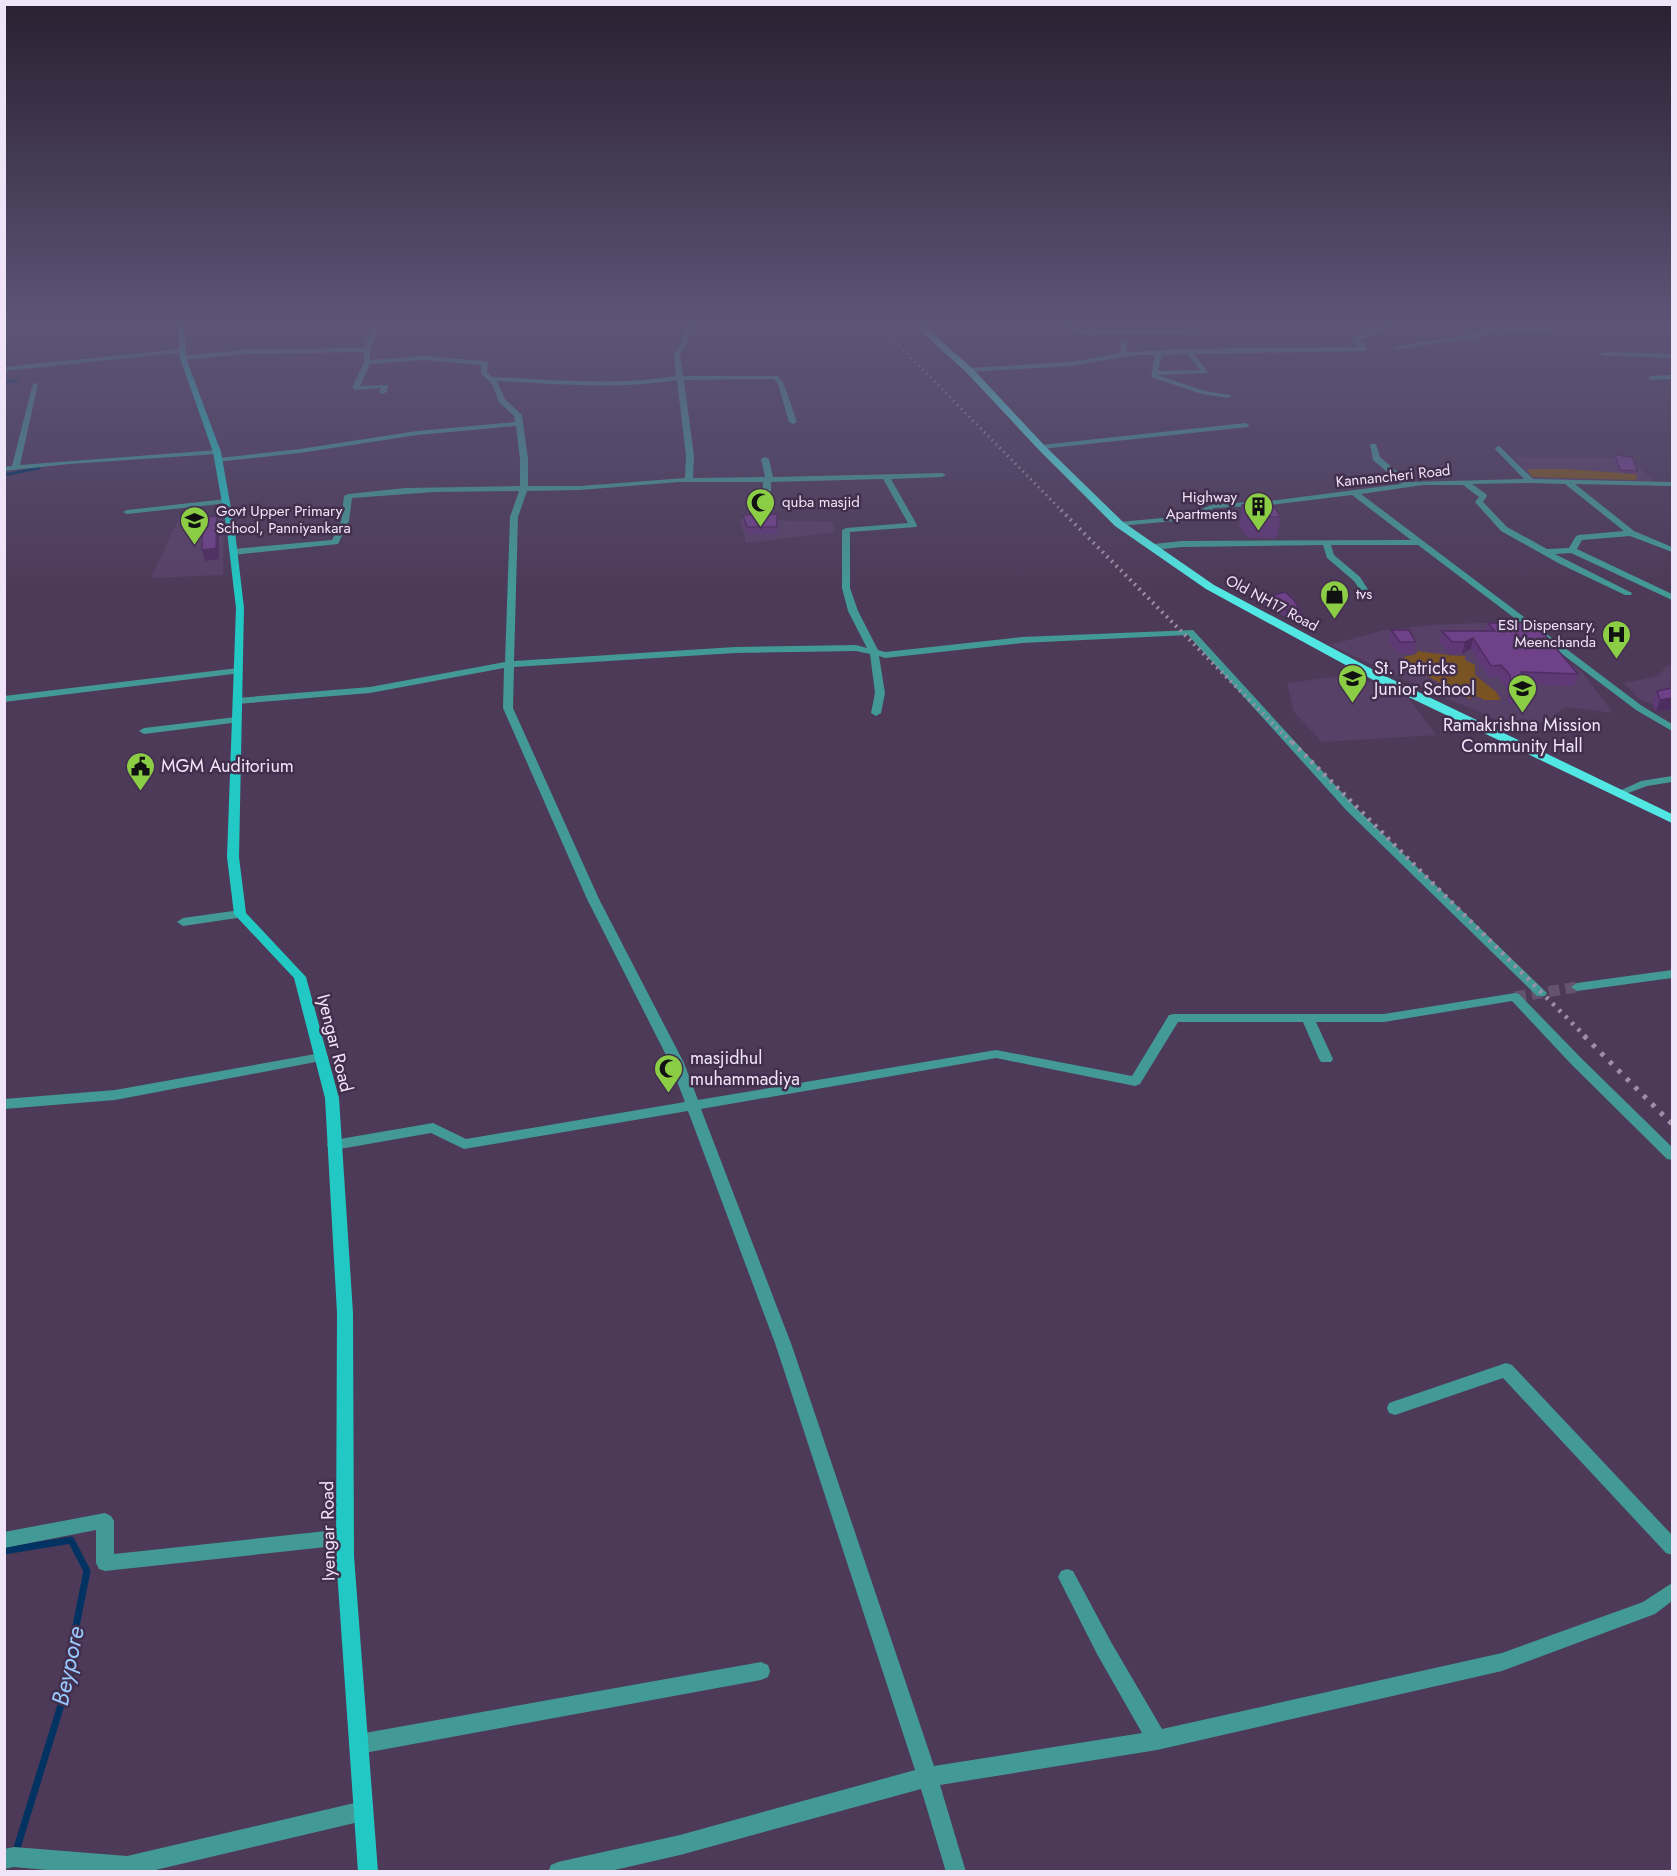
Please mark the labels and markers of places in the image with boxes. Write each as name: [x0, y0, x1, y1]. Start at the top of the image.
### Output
mosque icon: quba masjid: [745, 486, 777, 528]
place label: Highway Apartments: [1166, 486, 1237, 525]
building icon: Highway Apartments: [1242, 490, 1274, 532]
place label: quba masjid: [782, 491, 860, 513]
place label: Govt Upper Primary School, Panniyankara: [216, 500, 351, 539]
school or university icon: Govt Upper Primary School, Panniyankara: [179, 504, 211, 546]
shop icon: tvs: [1319, 578, 1351, 620]
place label: tvs: [1356, 583, 1372, 605]
place label: ESI Dispensary, Meenchanda: [1498, 614, 1596, 653]
hospital icon: ESI Dispensary, Meenchanda: [1601, 618, 1633, 660]
place label: St. Patricks Junior School: [1372, 655, 1475, 702]
school or university icon: St. Patricks Junior School: [1337, 662, 1369, 704]
school or university icon: Ramakrishna Mission Community Hall: [1506, 672, 1538, 714]
place label: Ramakrishna Mission Community Hall: [1443, 712, 1601, 759]
public building icon: MGM Auditorium: [124, 750, 156, 792]
place label: MGM Auditorium: [161, 753, 294, 779]
place label: masjidhul muhammadiya: [690, 1045, 800, 1092]
mosque icon: masjidhul muhammadiya: [653, 1052, 685, 1094]

